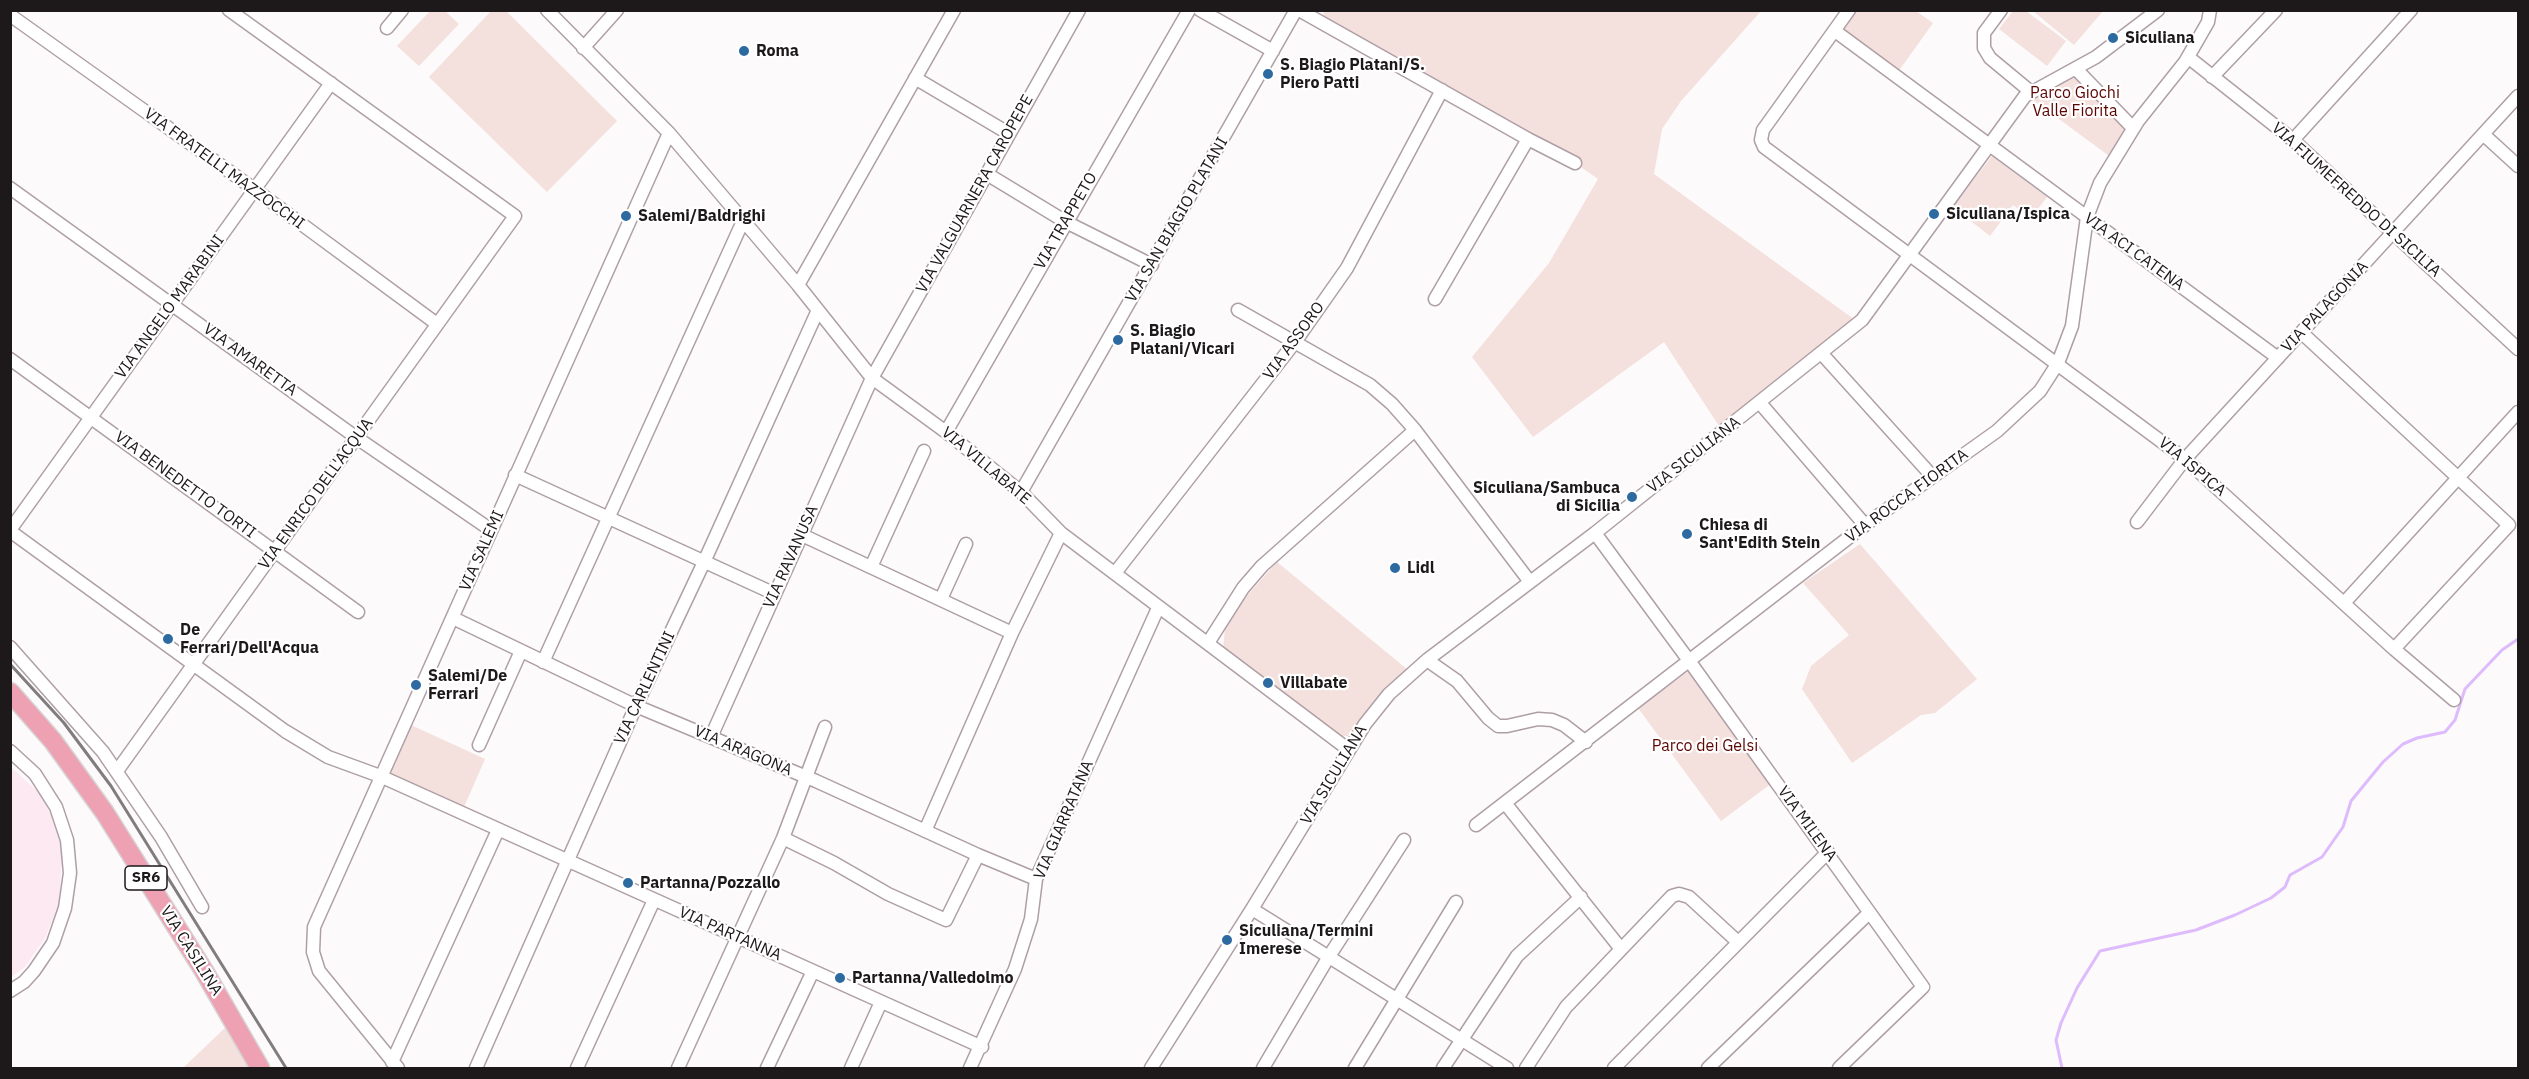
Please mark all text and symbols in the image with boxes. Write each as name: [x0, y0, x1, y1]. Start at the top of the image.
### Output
place label: Siculiana: [2125, 28, 2195, 48]
marker: Siculiana: [2106, 31, 2120, 45]
place label: Roma: [756, 41, 799, 61]
marker: Roma: [737, 44, 751, 58]
place label: S. Biagio Platani/S. Piero Patti: [1280, 55, 1425, 93]
marker: S. Biagio Platani/S. Piero Patti: [1261, 67, 1275, 81]
park label: Parco Giochi Valle Fiorita: [2030, 83, 2120, 121]
street label: VIA VALGUARNERA CAROPEPE: [912, 91, 1038, 297]
street label: VIA FRATELLI MAZZOCCHI: [140, 104, 308, 234]
street label: VIA FIUMEFREDDO DI SICILIA: [2267, 119, 2445, 281]
street label: VIA SAN BIAGIO PLATANI: [1122, 134, 1232, 306]
street label: VIA TRAPPETO: [1031, 169, 1101, 273]
place label: Siculiana/Ispica: [1946, 204, 2070, 224]
place label: Salemi/Baldrighi: [638, 206, 766, 226]
marker: Siculiana/Ispica: [1927, 207, 1941, 221]
marker: Salemi/Baldrighi: [619, 209, 633, 223]
street label: VIA ACI CATENA: [2080, 209, 2188, 295]
street label: VIA ANGELO MARABINI: [111, 231, 229, 383]
street label: VIA PALAGONIA: [2278, 257, 2372, 357]
street label: VIA ASSORO: [1259, 298, 1329, 384]
street label: VIA AMARETTA: [199, 320, 301, 400]
place label: S. Biagio Platani/Vicari: [1130, 321, 1235, 359]
marker: S. Biagio Platani/Vicari: [1111, 333, 1125, 347]
street label: VIA SICULIANA: [1644, 413, 1744, 497]
street label: VIA ENRICO DELL'ACQUA: [255, 415, 377, 573]
street label: VIA VILLABATE: [937, 423, 1035, 509]
street label: VIA BENEDETTO TORTI: [111, 427, 259, 543]
street label: VIA ISPICA: [2154, 433, 2230, 501]
street label: VIA ROCCA FIORITA: [1842, 445, 1972, 547]
place label: Siculiana/Sambuca di Sicilia: [1473, 478, 1620, 516]
marker: Siculiana/Sambuca di Sicilia: [1625, 490, 1639, 504]
street label: VIA RAVANUSA: [760, 502, 822, 612]
street label: VIA SALEMI: [456, 508, 508, 594]
place label: Chiesa di Sant'Edith Stein: [1699, 515, 1820, 553]
marker: Chiesa di Sant'Edith Stein: [1680, 527, 1694, 541]
place label: Lidl: [1407, 558, 1435, 578]
marker: Lidl: [1388, 561, 1402, 575]
place label: De Ferrari/Dell'Acqua: [180, 620, 319, 658]
street label: VIA CARLENTINI: [610, 628, 680, 748]
marker: De Ferrari/Dell'Acqua: [161, 632, 175, 646]
place label: Salemi/De Ferrari: [428, 666, 507, 704]
place label: Villabate: [1280, 673, 1347, 693]
marker: Villabate: [1261, 676, 1275, 690]
marker: Salemi/De Ferrari: [409, 678, 423, 692]
street label: VIA ARAGONA: [691, 722, 795, 780]
street label: VIA SICULIANA: [1297, 722, 1371, 828]
park label: Parco dei Gelsi: [1652, 736, 1758, 756]
street label: VIA GIARRATANA: [1030, 758, 1098, 882]
street label: VIA MILENA: [1773, 783, 1841, 865]
road number: SR6: [125, 866, 167, 890]
place label: Partanna/Pozzallo: [640, 873, 780, 893]
marker: Partanna/Pozzallo: [621, 876, 635, 890]
street label: VIA CASILINA: [156, 903, 226, 999]
street label: VIA PARTANNA: [676, 903, 784, 965]
place label: Siculiana/Termini Imerese: [1239, 921, 1373, 959]
marker: Siculiana/Termini Imerese: [1220, 933, 1234, 947]
place label: Partanna/Valledolmo: [852, 968, 1013, 988]
marker: Partanna/Valledolmo: [833, 971, 847, 985]

